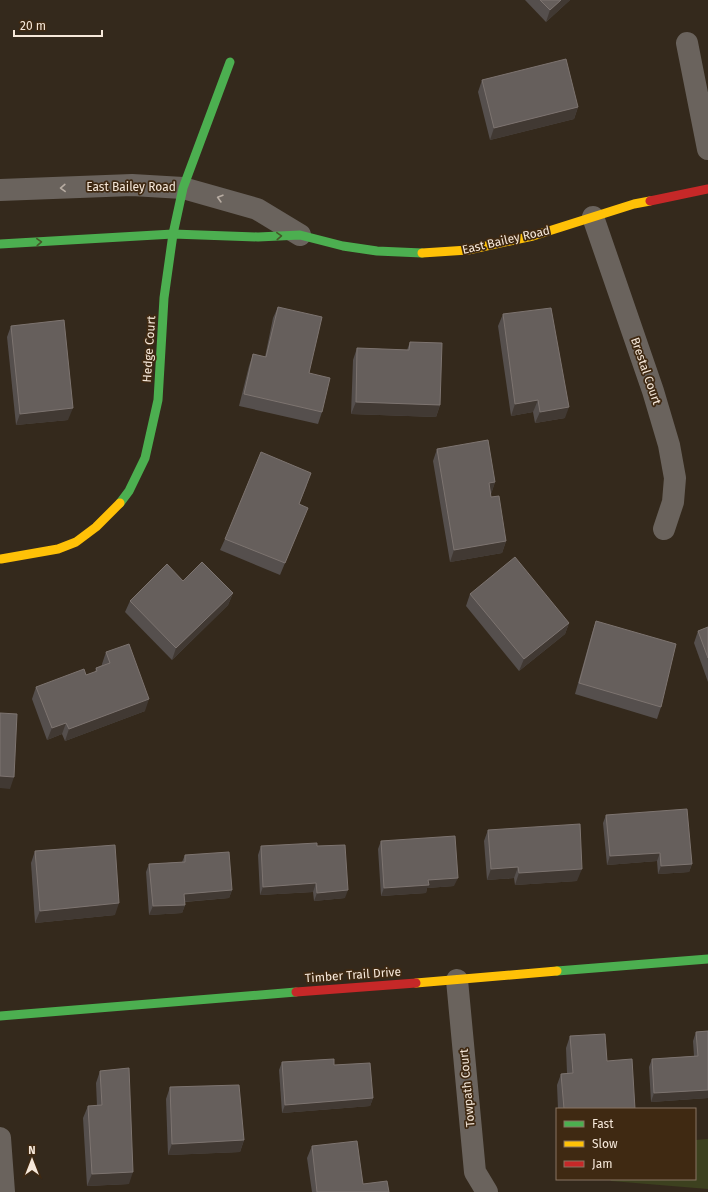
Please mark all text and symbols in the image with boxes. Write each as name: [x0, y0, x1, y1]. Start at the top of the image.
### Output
scale bar: [14, 12, 102, 38]
text: 20 m: [20, 19, 46, 33]
street label: East Bailey Road: [86, 180, 176, 194]
one-way arrow: [60, 183, 66, 192]
one-way arrow: [216, 194, 223, 203]
street label: East Bailey Road: [461, 223, 551, 257]
one-way arrow: [276, 232, 282, 241]
one-way arrow: [36, 237, 42, 246]
street label: Hedge Court: [140, 314, 158, 383]
street label: Brestal Court: [628, 335, 664, 407]
street label: Timber Trail Drive: [305, 965, 401, 985]
street label: Towpath Court: [457, 1048, 477, 1128]
legend: [556, 1108, 696, 1180]
text: Fast: [592, 1117, 614, 1131]
text: Slow: [592, 1137, 618, 1151]
north arrow: [12, 1140, 52, 1180]
text: N: [28, 1144, 36, 1157]
text: Jam: [592, 1157, 612, 1171]

